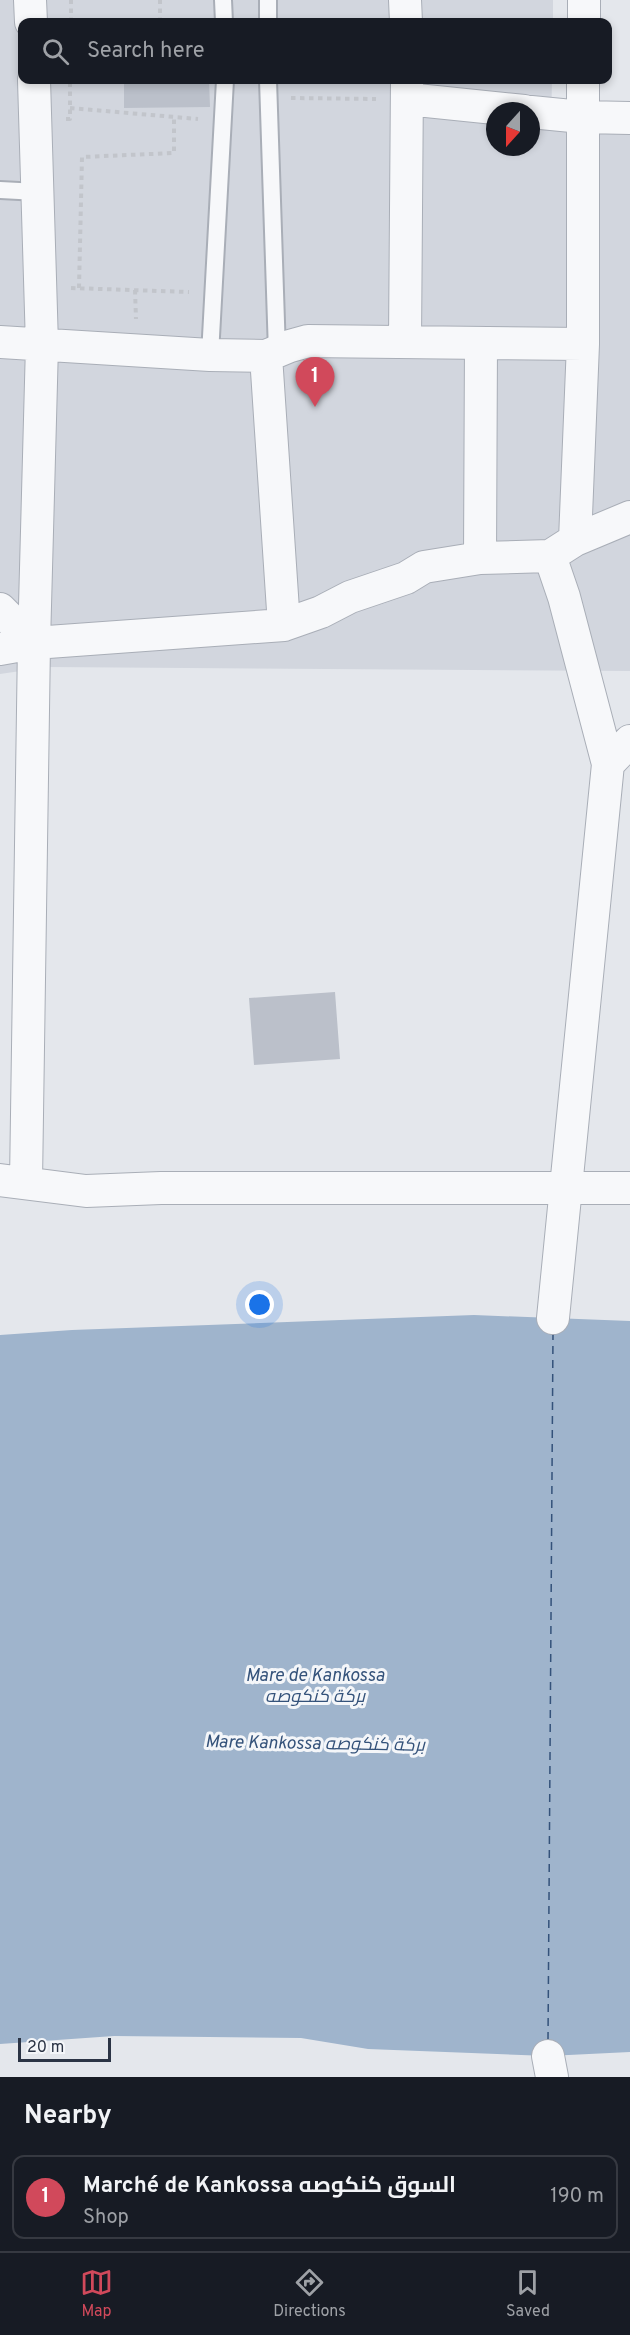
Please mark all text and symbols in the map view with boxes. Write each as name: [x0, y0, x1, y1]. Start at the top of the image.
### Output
search box: [18, 18, 612, 84]
icon: search: [39, 35, 72, 68]
text: Search here: [87, 38, 205, 65]
north arrow: [486, 102, 540, 156]
pin: 1: [296, 358, 334, 407]
your location: [245, 1290, 274, 1319]
water label: Mare de Kankossa بركة كنكوصه: [246, 1665, 385, 1709]
water label: Mare Kankossa بركة كنكوصه: [205, 1731, 426, 1758]
scale bar: [18, 2035, 111, 2062]
text: 20 m: [27, 2038, 64, 2058]
text: Nearby: [24, 2100, 112, 2133]
text: Marché de Kankossa السوق كنكوصه: [83, 2173, 456, 2200]
text: 1: [42, 2184, 50, 2210]
text: 190 m: [550, 2184, 604, 2210]
text: Shop: [83, 2205, 129, 2231]
tab: Map: [80, 2266, 113, 2322]
tab: Directions: [273, 2266, 346, 2322]
tab: Saved: [506, 2266, 550, 2322]

